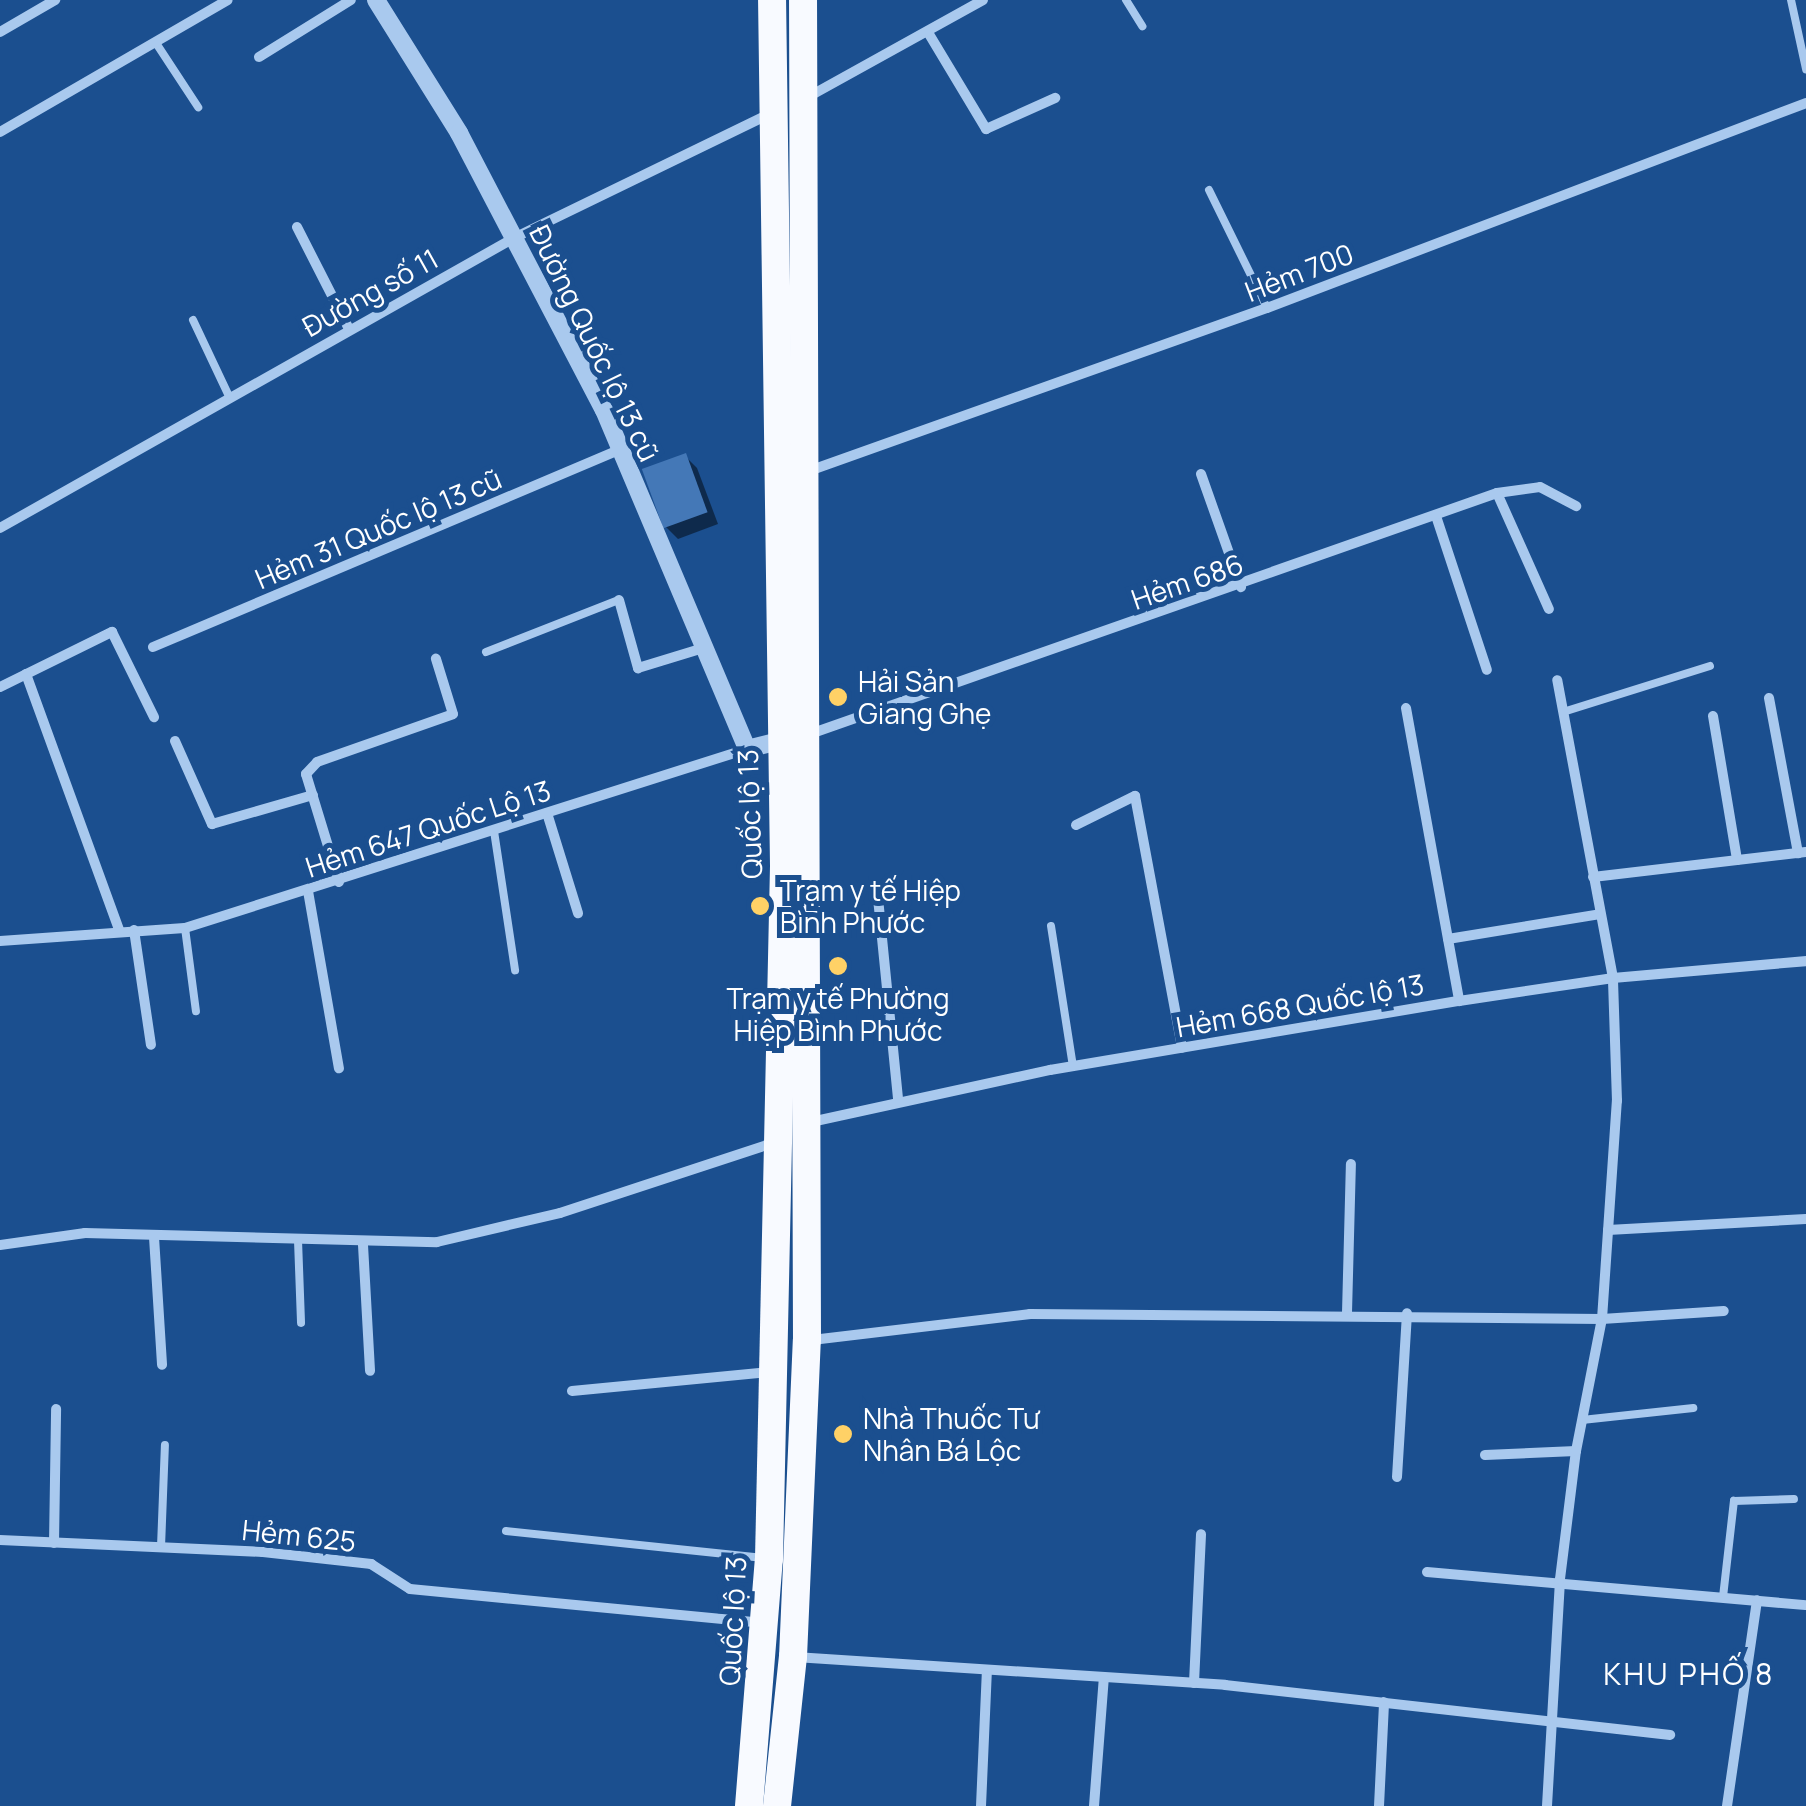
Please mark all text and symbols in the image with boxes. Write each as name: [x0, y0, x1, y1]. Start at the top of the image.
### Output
street label: Đường Quốc lộ 13 cũ: [523, 219, 667, 467]
street label: Hẻm 700: [1240, 236, 1358, 308]
street label: Đường số 11: [296, 241, 444, 343]
street label: Hẻm 31 Quốc lộ 13 cũ: [250, 461, 506, 595]
street label: Hẻm 686: [1127, 546, 1247, 616]
place label: Hải Sản Giang Ghẹ: [858, 664, 991, 730]
marker: Hải Sản Giang Ghẹ: [827, 686, 849, 708]
street label: Quốc lộ 13: [730, 749, 768, 879]
street label: Hẻm 647 Quốc Lộ 13: [301, 772, 555, 884]
place label: Trạm y tế Hiệp Bình Phước: [780, 873, 961, 939]
marker: Trạm y tế Hiệp Bình Phước: [749, 895, 771, 917]
marker: Trạm y tế Phường Hiệp Bình Phước: [827, 955, 849, 977]
street label: Hẻm 668 Quốc lộ 13: [1173, 967, 1427, 1043]
place label: Trạm y tế Phường Hiệp Bình Phước: [726, 981, 950, 1047]
place label: Nhà Thuốc Tư Nhân Bá Lộc: [863, 1401, 1040, 1467]
marker: Nhà Thuốc Tư Nhân Bá Lộc: [832, 1423, 854, 1445]
street label: Hẻm 625: [240, 1512, 358, 1558]
street label: Quốc lộ 13: [712, 1555, 752, 1687]
district label: KHU PHỐ 8: [1603, 1656, 1775, 1692]

